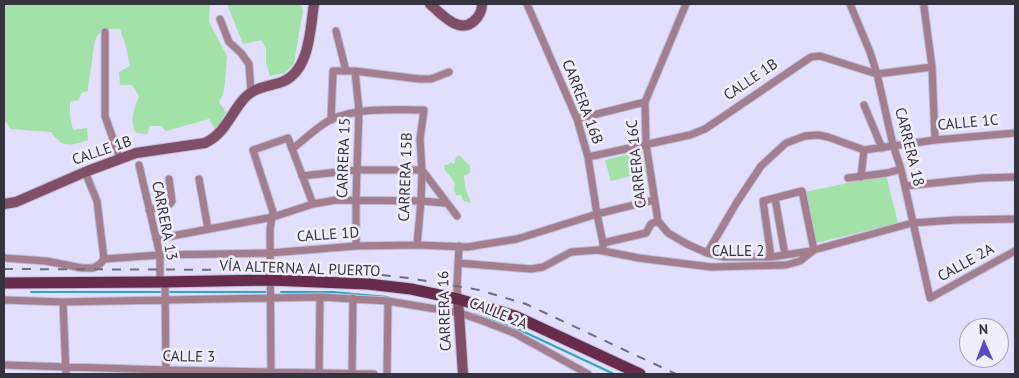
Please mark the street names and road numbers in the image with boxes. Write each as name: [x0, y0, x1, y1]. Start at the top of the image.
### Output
street label: CALLE 1B: [721, 55, 781, 105]
street label: CARRERA 16B: [558, 57, 606, 147]
street label: CARRERA 18: [891, 106, 927, 188]
street label: CALLE 1C: [937, 111, 999, 135]
street label: CARRERA 15: [334, 117, 354, 199]
street label: CARRERA 16C: [623, 119, 651, 209]
street label: CALLE 1B: [70, 132, 134, 170]
street label: CARRERA 15B: [395, 132, 417, 222]
street label: CARRERA 13: [147, 180, 181, 262]
street label: CALLE 1D: [296, 224, 360, 246]
street label: CALLE 2A: [935, 240, 997, 286]
street label: CALLE 2: [712, 243, 764, 261]
street label: VÍA ALTERNA AL PUERTO: [219, 257, 381, 281]
street label: CARRERA 16: [435, 270, 455, 352]
street label: CALLE 2A: [466, 294, 530, 334]
street label: CALLE 3: [163, 348, 215, 366]

